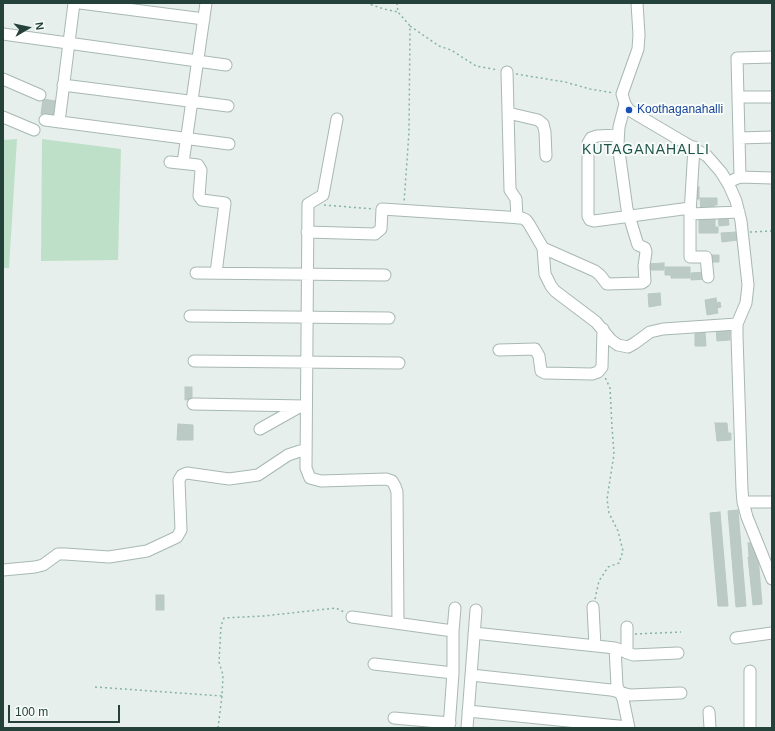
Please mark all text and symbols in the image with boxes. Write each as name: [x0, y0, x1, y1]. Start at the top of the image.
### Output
north arrow: [8, 8, 48, 48]
text: N: [33, 21, 46, 31]
place label: Koothaganahalli: [637, 103, 723, 117]
marker: Koothaganahalli: [624, 105, 634, 115]
district label: KUTAGANAHALLI: [582, 142, 710, 158]
scale bar: [10, 697, 122, 723]
text: 100 m: [15, 705, 48, 719]

